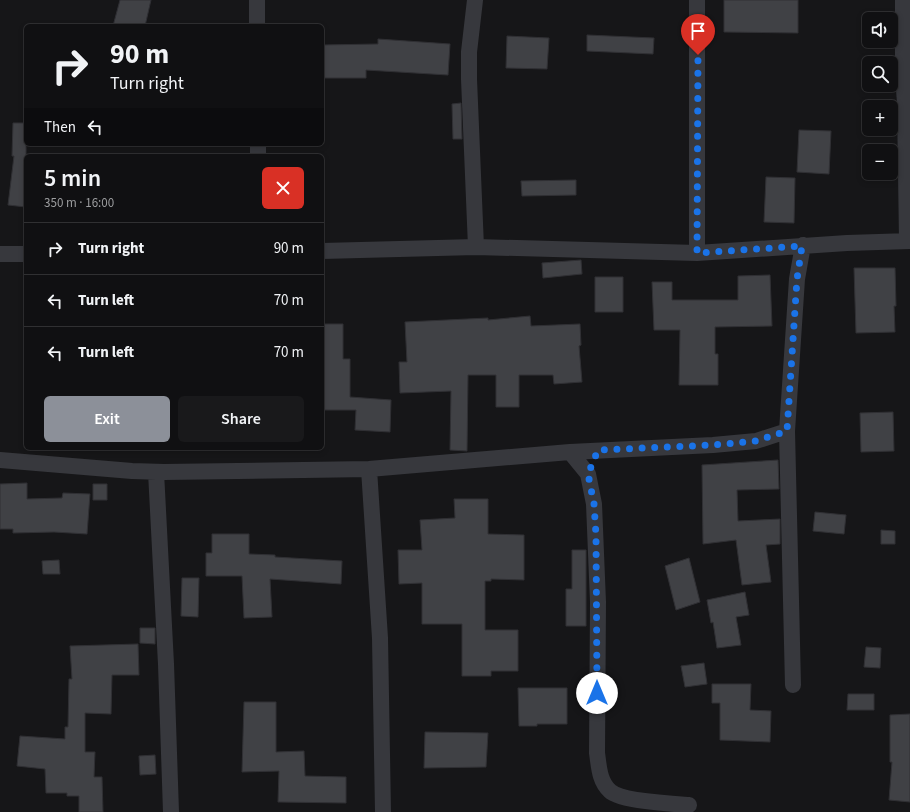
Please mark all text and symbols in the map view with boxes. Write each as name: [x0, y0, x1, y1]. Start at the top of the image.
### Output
map controls: [862, 12, 898, 180]
button: sound: [862, 12, 898, 48]
pin: [681, 14, 715, 55]
icon: arrive: [687, 20, 709, 42]
text: 90 m: [110, 34, 169, 74]
icon: right: [44, 40, 96, 92]
button: search: [862, 56, 898, 92]
text: Turn right: [110, 71, 184, 96]
button: +: [862, 100, 898, 136]
icon: left: [84, 116, 106, 138]
text: Then: [44, 117, 76, 138]
button: −: [862, 144, 898, 180]
text: 5 min: [44, 161, 101, 196]
button: close: [262, 167, 304, 209]
text: 350 m · 16:00: [44, 194, 114, 212]
icon: right: [44, 238, 66, 260]
text: Turn right: [78, 238, 144, 259]
text: 90 m: [274, 238, 304, 259]
icon: left: [44, 290, 66, 312]
text: Turn left: [78, 290, 134, 311]
text: 70 m: [274, 290, 304, 311]
icon: left: [44, 342, 66, 364]
text: Turn left: [78, 342, 134, 363]
text: 70 m: [274, 342, 304, 363]
button: Exit: [44, 396, 170, 442]
button: Share: [178, 396, 304, 442]
position arrow: [576, 672, 618, 714]

